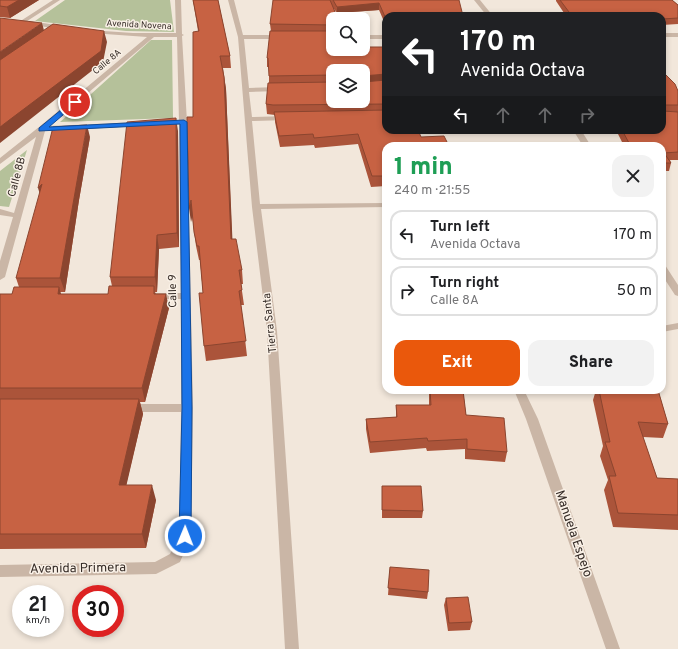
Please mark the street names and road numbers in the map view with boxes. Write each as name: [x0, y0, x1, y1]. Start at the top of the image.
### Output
street label: Avenida Novena: [106, 18, 172, 32]
street label: Calle 8A: [91, 47, 123, 77]
street label: Calle 8B: [5, 155, 29, 199]
street label: Calle 9: [166, 274, 180, 308]
street label: Tierra Santa: [260, 292, 280, 354]
street label: Manuela Espejo: [551, 489, 595, 579]
street label: Avenida Primera: [30, 560, 126, 578]

